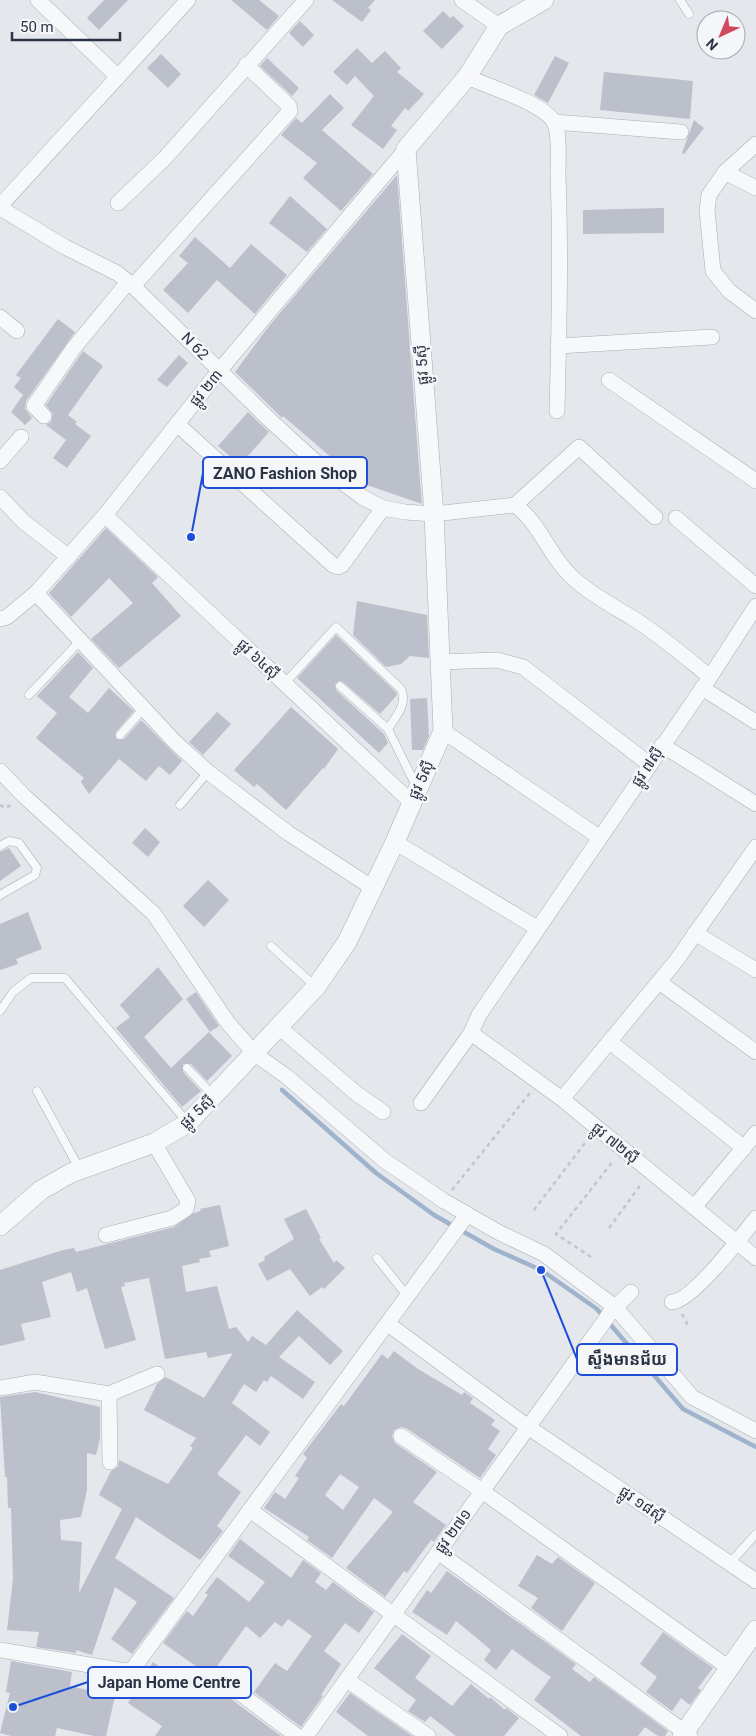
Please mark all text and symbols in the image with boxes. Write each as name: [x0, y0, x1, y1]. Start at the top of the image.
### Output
scale bar: [12, 10, 120, 42]
north arrow: [696, 10, 746, 60]
text: 50 m: [20, 18, 54, 36]
text: N: [703, 35, 721, 54]
street label: N 62: [178, 328, 212, 364]
street label: ផ្លូវ 5ស៊ី: [412, 344, 437, 386]
street label: ផ្លូវ ២៣: [186, 366, 230, 413]
callout: ZANO Fashion Shop: [203, 457, 367, 488]
text: ZANO Fashion Shop: [213, 464, 357, 483]
street label: ផ្លូវ ៦៤ស៊ី: [230, 635, 283, 686]
street label: ផ្លូវ ៧ស៊ី: [627, 744, 670, 793]
street label: ផ្លូវ 5ស៊ី: [405, 758, 442, 804]
street label: ផ្លូវ 5ស៊ី: [176, 1092, 221, 1136]
street label: ផ្លូវ ៧២ស៊ី: [585, 1119, 642, 1171]
callout: ស្ទឹងមានជ័យ: [577, 1344, 677, 1375]
text: ស្ទឹងមានជ័យ: [587, 1349, 667, 1369]
street label: ផ្លូវ ១៨ស៊ី: [613, 1482, 668, 1529]
street label: ផ្លូវ ២៧១: [431, 1505, 479, 1559]
callout: Japan Home Centre: [88, 1667, 251, 1698]
text: Japan Home Centre: [98, 1673, 241, 1692]

